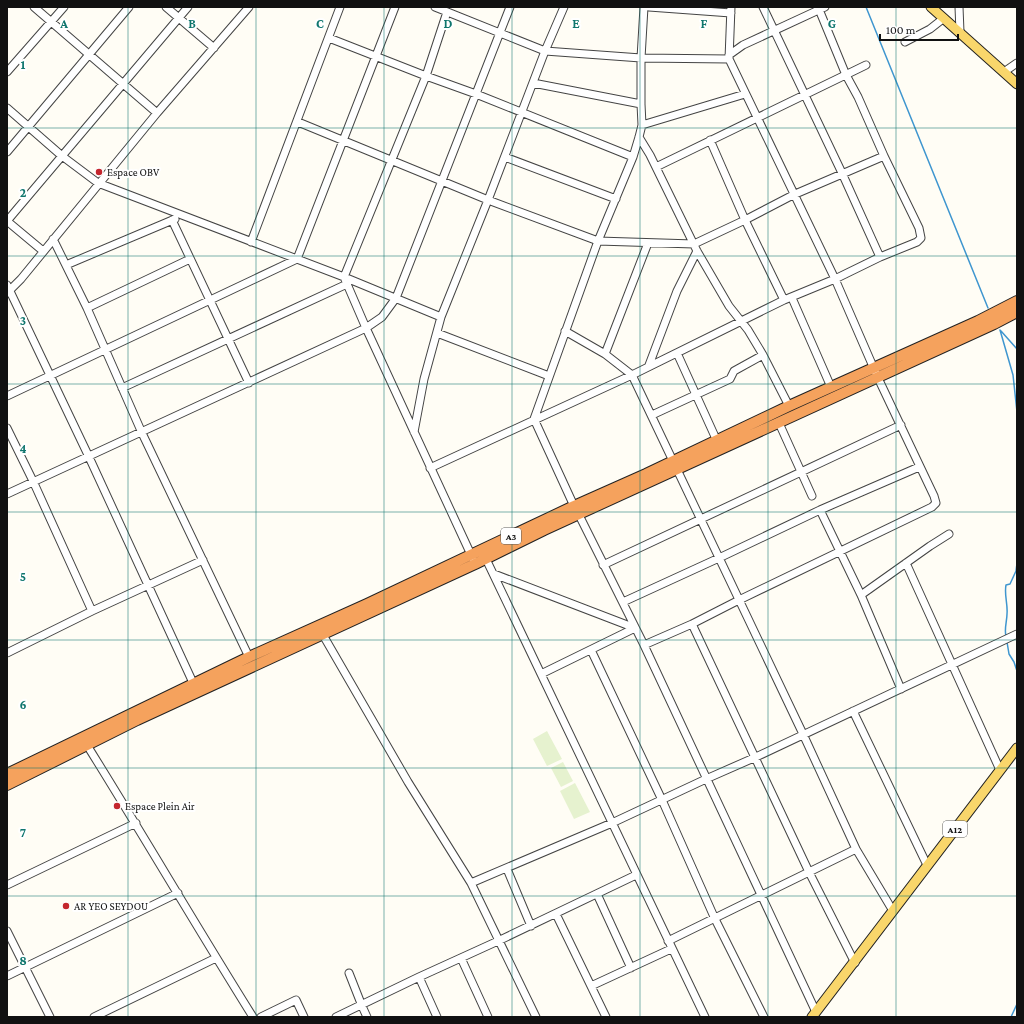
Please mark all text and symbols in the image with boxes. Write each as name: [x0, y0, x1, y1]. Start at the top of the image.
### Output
text: A: [59, 16, 68, 31]
text: B: [188, 16, 196, 31]
text: C: [316, 16, 324, 31]
text: D: [444, 16, 453, 31]
text: E: [572, 16, 580, 31]
text: F: [701, 16, 708, 31]
text: G: [828, 16, 836, 31]
scale bar: [880, 16, 958, 42]
text: 100 m: [886, 23, 916, 37]
text: 1: [21, 57, 26, 72]
place label: Espace OBV: [107, 166, 160, 179]
marker: Espace OBV: [94, 167, 104, 177]
text: 2: [20, 185, 27, 200]
text: 3: [20, 313, 26, 328]
text: 4: [19, 441, 27, 456]
road number: A3: [501, 528, 521, 544]
text: 5: [20, 569, 26, 584]
text: 6: [19, 697, 27, 712]
place label: Espace Plein Air: [125, 800, 195, 813]
marker: Espace Plein Air: [112, 801, 122, 811]
road number: A12: [943, 821, 967, 837]
text: 7: [20, 825, 26, 840]
place label: AR YEO SEYDOU: [74, 900, 148, 912]
marker: AR YEO SEYDOU: [61, 901, 71, 911]
text: 8: [19, 953, 27, 968]

